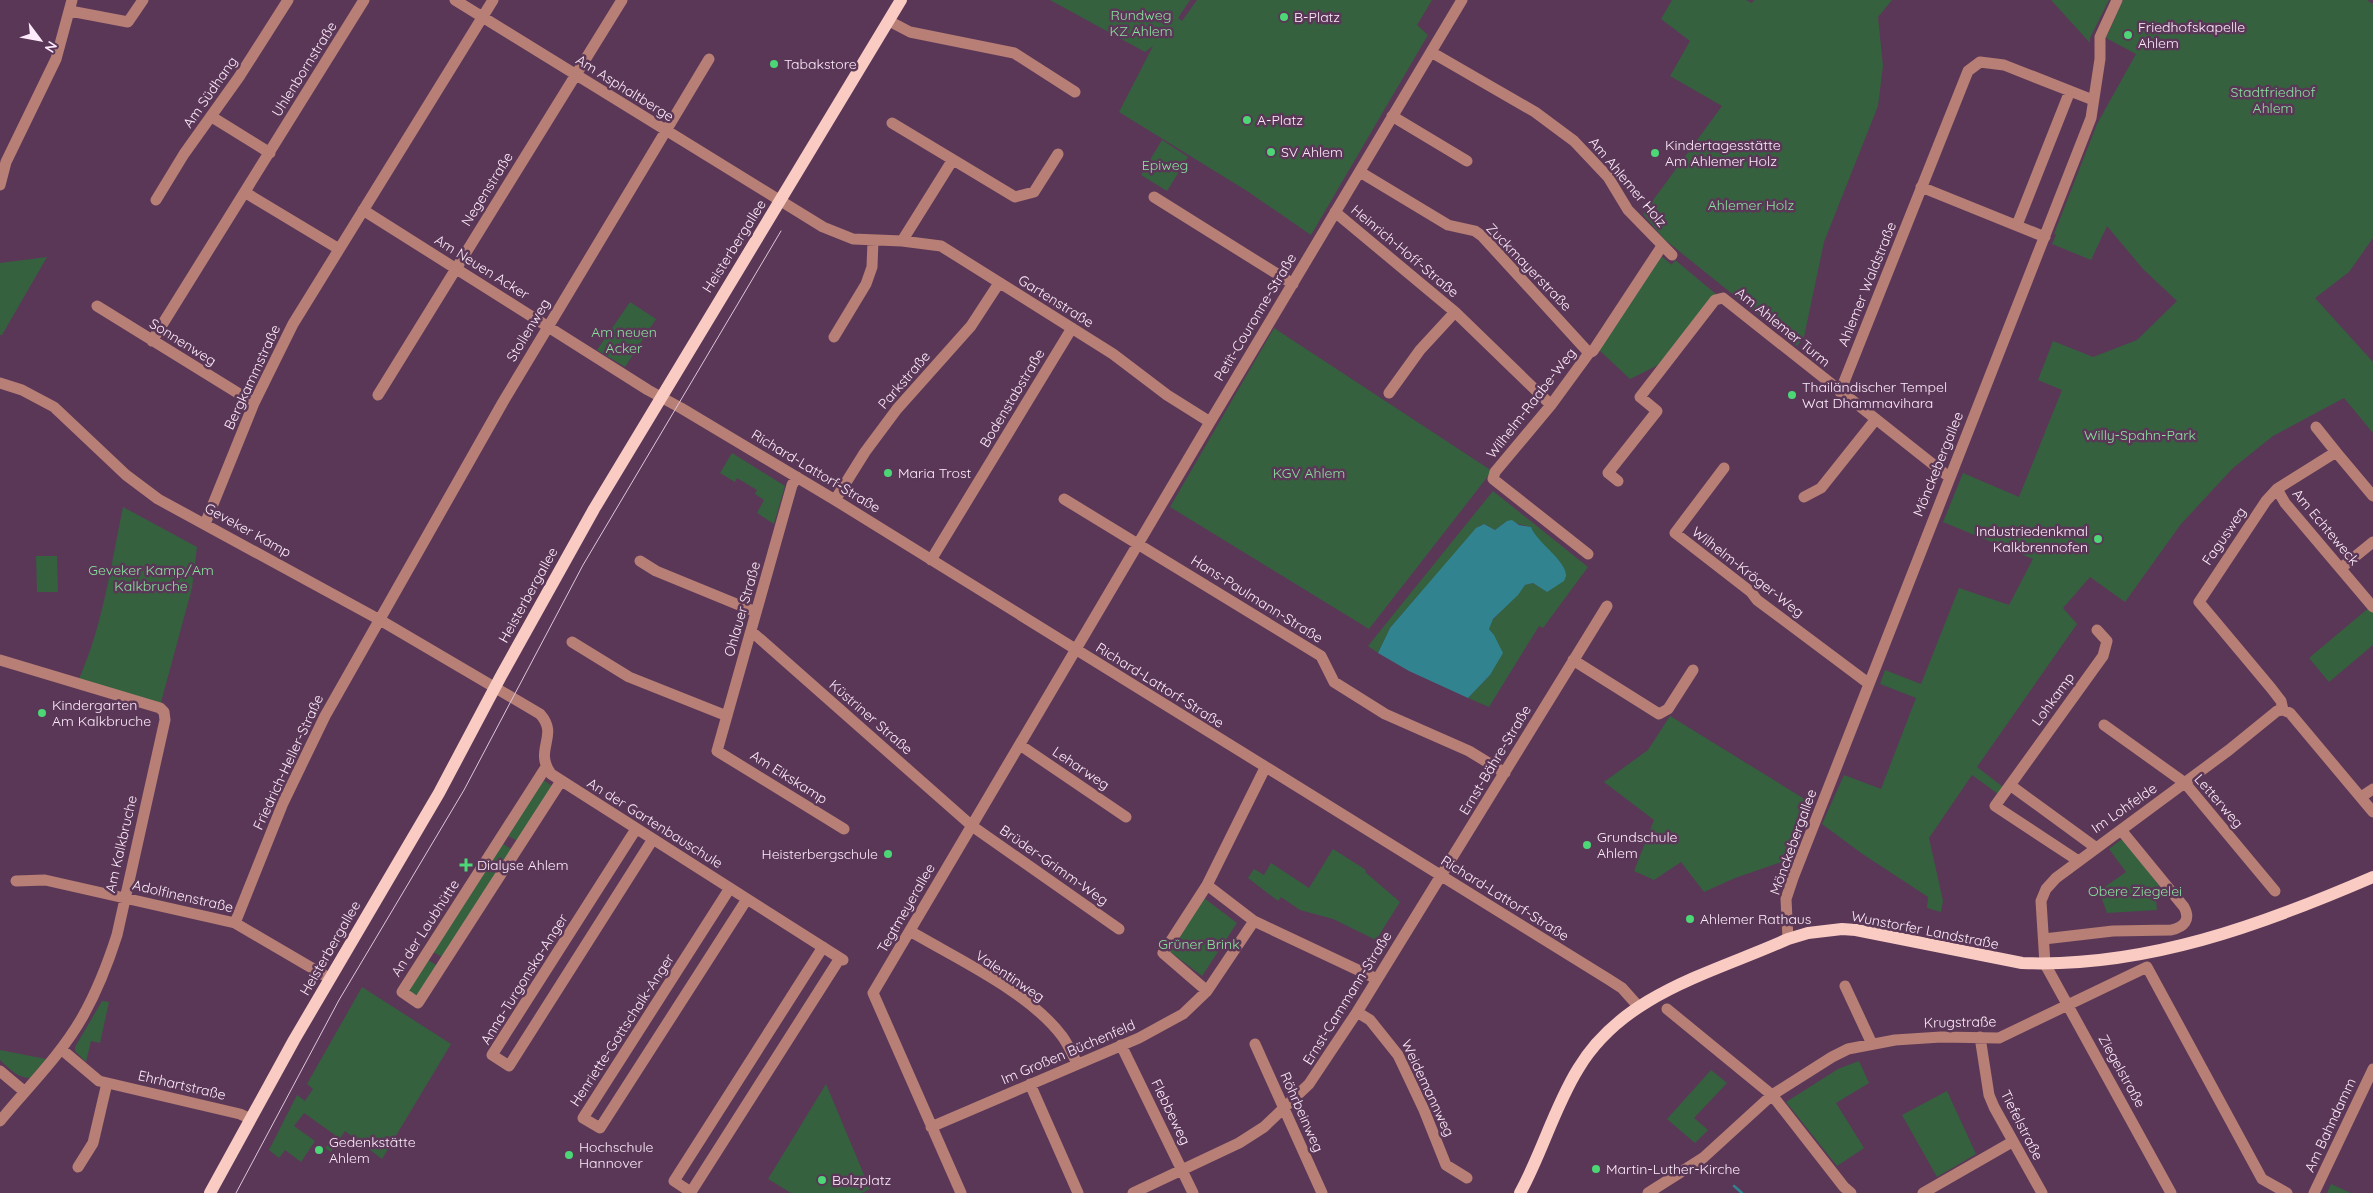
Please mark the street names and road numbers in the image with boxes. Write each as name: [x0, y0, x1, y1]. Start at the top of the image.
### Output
street label: Uhlenbornstraße: [268, 18, 341, 120]
street label: Am Asphaltberge: [573, 51, 677, 125]
street label: Am Südhang: [179, 53, 241, 131]
street label: Am Ahlemer Holz: [1585, 133, 1671, 231]
street label: Negenstraße: [457, 149, 517, 229]
street label: Heisterbergallee: [698, 196, 770, 296]
street label: Heinrich-Hoff-Straße: [1348, 201, 1463, 301]
street label: Zuckmayerstraße: [1482, 219, 1576, 315]
street label: Ahlemer Waldstraße: [1834, 219, 1900, 349]
street label: Am Neuen Acker: [431, 231, 533, 304]
street label: Petit-Couronne-Straße: [1210, 250, 1300, 384]
street label: Gartenstraße: [1015, 271, 1097, 331]
street label: Am Ahlemer Turm: [1732, 283, 1834, 371]
street label: Stollenweg: [502, 295, 554, 365]
street label: Sonnenweg: [146, 314, 220, 370]
street label: Bergkammstraße: [220, 322, 284, 432]
street label: Wilhelm-Raabe-Weg: [1482, 344, 1580, 462]
street label: Bodenstabstraße: [976, 345, 1049, 451]
street label: Parkstraße: [874, 347, 934, 413]
street label: Mönckebergallee: [1909, 409, 1967, 519]
street label: Richard-Lattorf-Straße: [748, 425, 884, 517]
street label: Am Echteweck: [2289, 485, 2363, 569]
street label: Geveker Kamp: [202, 499, 294, 561]
street label: Fagusweg: [2198, 503, 2250, 569]
street label: Wilhelm-Kröger-Weg: [1688, 523, 1808, 621]
street label: Heisterbergallee: [494, 544, 562, 646]
street label: Hans-Paulmann-Straße: [1188, 551, 1326, 647]
street label: Ohlauer Straße: [720, 559, 764, 659]
street label: Richard-Lattorf-Straße: [1093, 638, 1227, 732]
street label: Lohkamp: [2028, 669, 2078, 729]
street label: Küstriner Straße: [826, 676, 917, 758]
street label: Friedrich-Heller-Straße: [249, 691, 327, 833]
street label: Ernst-Bähre-Straße: [1455, 702, 1535, 818]
street label: Leharweg: [1049, 742, 1113, 794]
street label: Am Eikskamp: [747, 746, 831, 808]
street label: Letterweg: [2191, 770, 2247, 832]
street label: An der Gartenbauschule: [584, 774, 726, 872]
street label: Im Lohfelde: [2088, 779, 2160, 837]
street label: Mönckebergallee: [1766, 787, 1821, 897]
street label: Am Kalkbruche: [101, 794, 141, 894]
street label: Brüder-Grimm-Weg: [996, 821, 1112, 909]
street label: Richard-Lattorf-Straße: [1438, 851, 1572, 945]
street label: Tegtmeyerallee: [873, 860, 939, 956]
street label: Adolfinenstraße: [131, 876, 235, 916]
street label: An der Laubhütte: [387, 876, 463, 980]
street label: Heisterbergallee: [296, 897, 364, 999]
street label: Wunstorfer Landstraße: [1850, 907, 2000, 953]
street label: Anna-Turgonska-Anger: [476, 910, 572, 1048]
street label: Ernst-Cammann-Straße: [1299, 928, 1396, 1068]
street label: Valentinweg: [972, 946, 1048, 1006]
street label: Henriette-Gottschalk-Anger: [566, 950, 678, 1110]
street label: Krugstraße: [1924, 1012, 1997, 1032]
street label: Im Großen Büchenfeld: [998, 1016, 1138, 1088]
street label: Ziegelstraße: [2095, 1031, 2150, 1111]
street label: Weidemannweg: [1398, 1037, 1458, 1139]
street label: Ehrhartstraße: [136, 1066, 228, 1104]
street label: Röhrbeinweg: [1276, 1069, 1328, 1155]
street label: Am Bahndamm: [2300, 1075, 2360, 1175]
street label: Flebbeweg: [1147, 1076, 1195, 1148]
street label: Tiefelstraße: [1997, 1087, 2047, 1163]

